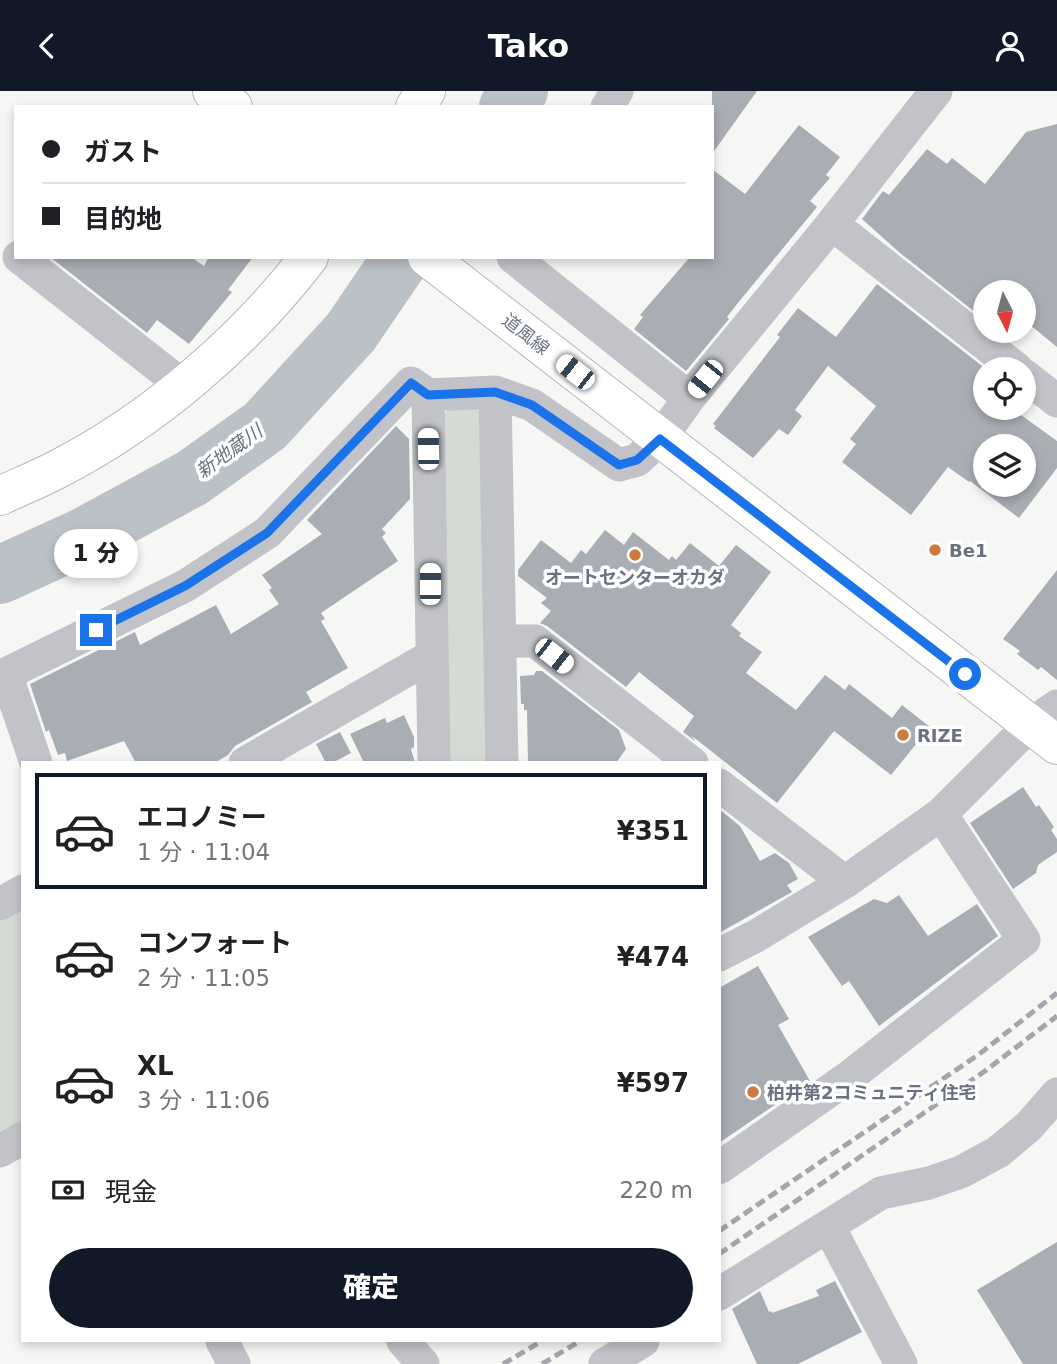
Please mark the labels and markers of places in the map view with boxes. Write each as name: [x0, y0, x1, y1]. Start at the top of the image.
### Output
place label: Be1: [949, 540, 987, 561]
marker: Be1: [927, 542, 943, 558]
marker: オートセンターオカダ: [627, 547, 643, 563]
place label: オートセンターオカダ: [545, 567, 725, 588]
place label: RIZE: [917, 725, 963, 746]
marker: RIZE: [895, 727, 911, 743]
place label: 柏井第2コミュニティ住宅: [767, 1082, 976, 1103]
marker: 柏井第2コミュニティ住宅: [745, 1084, 761, 1100]

